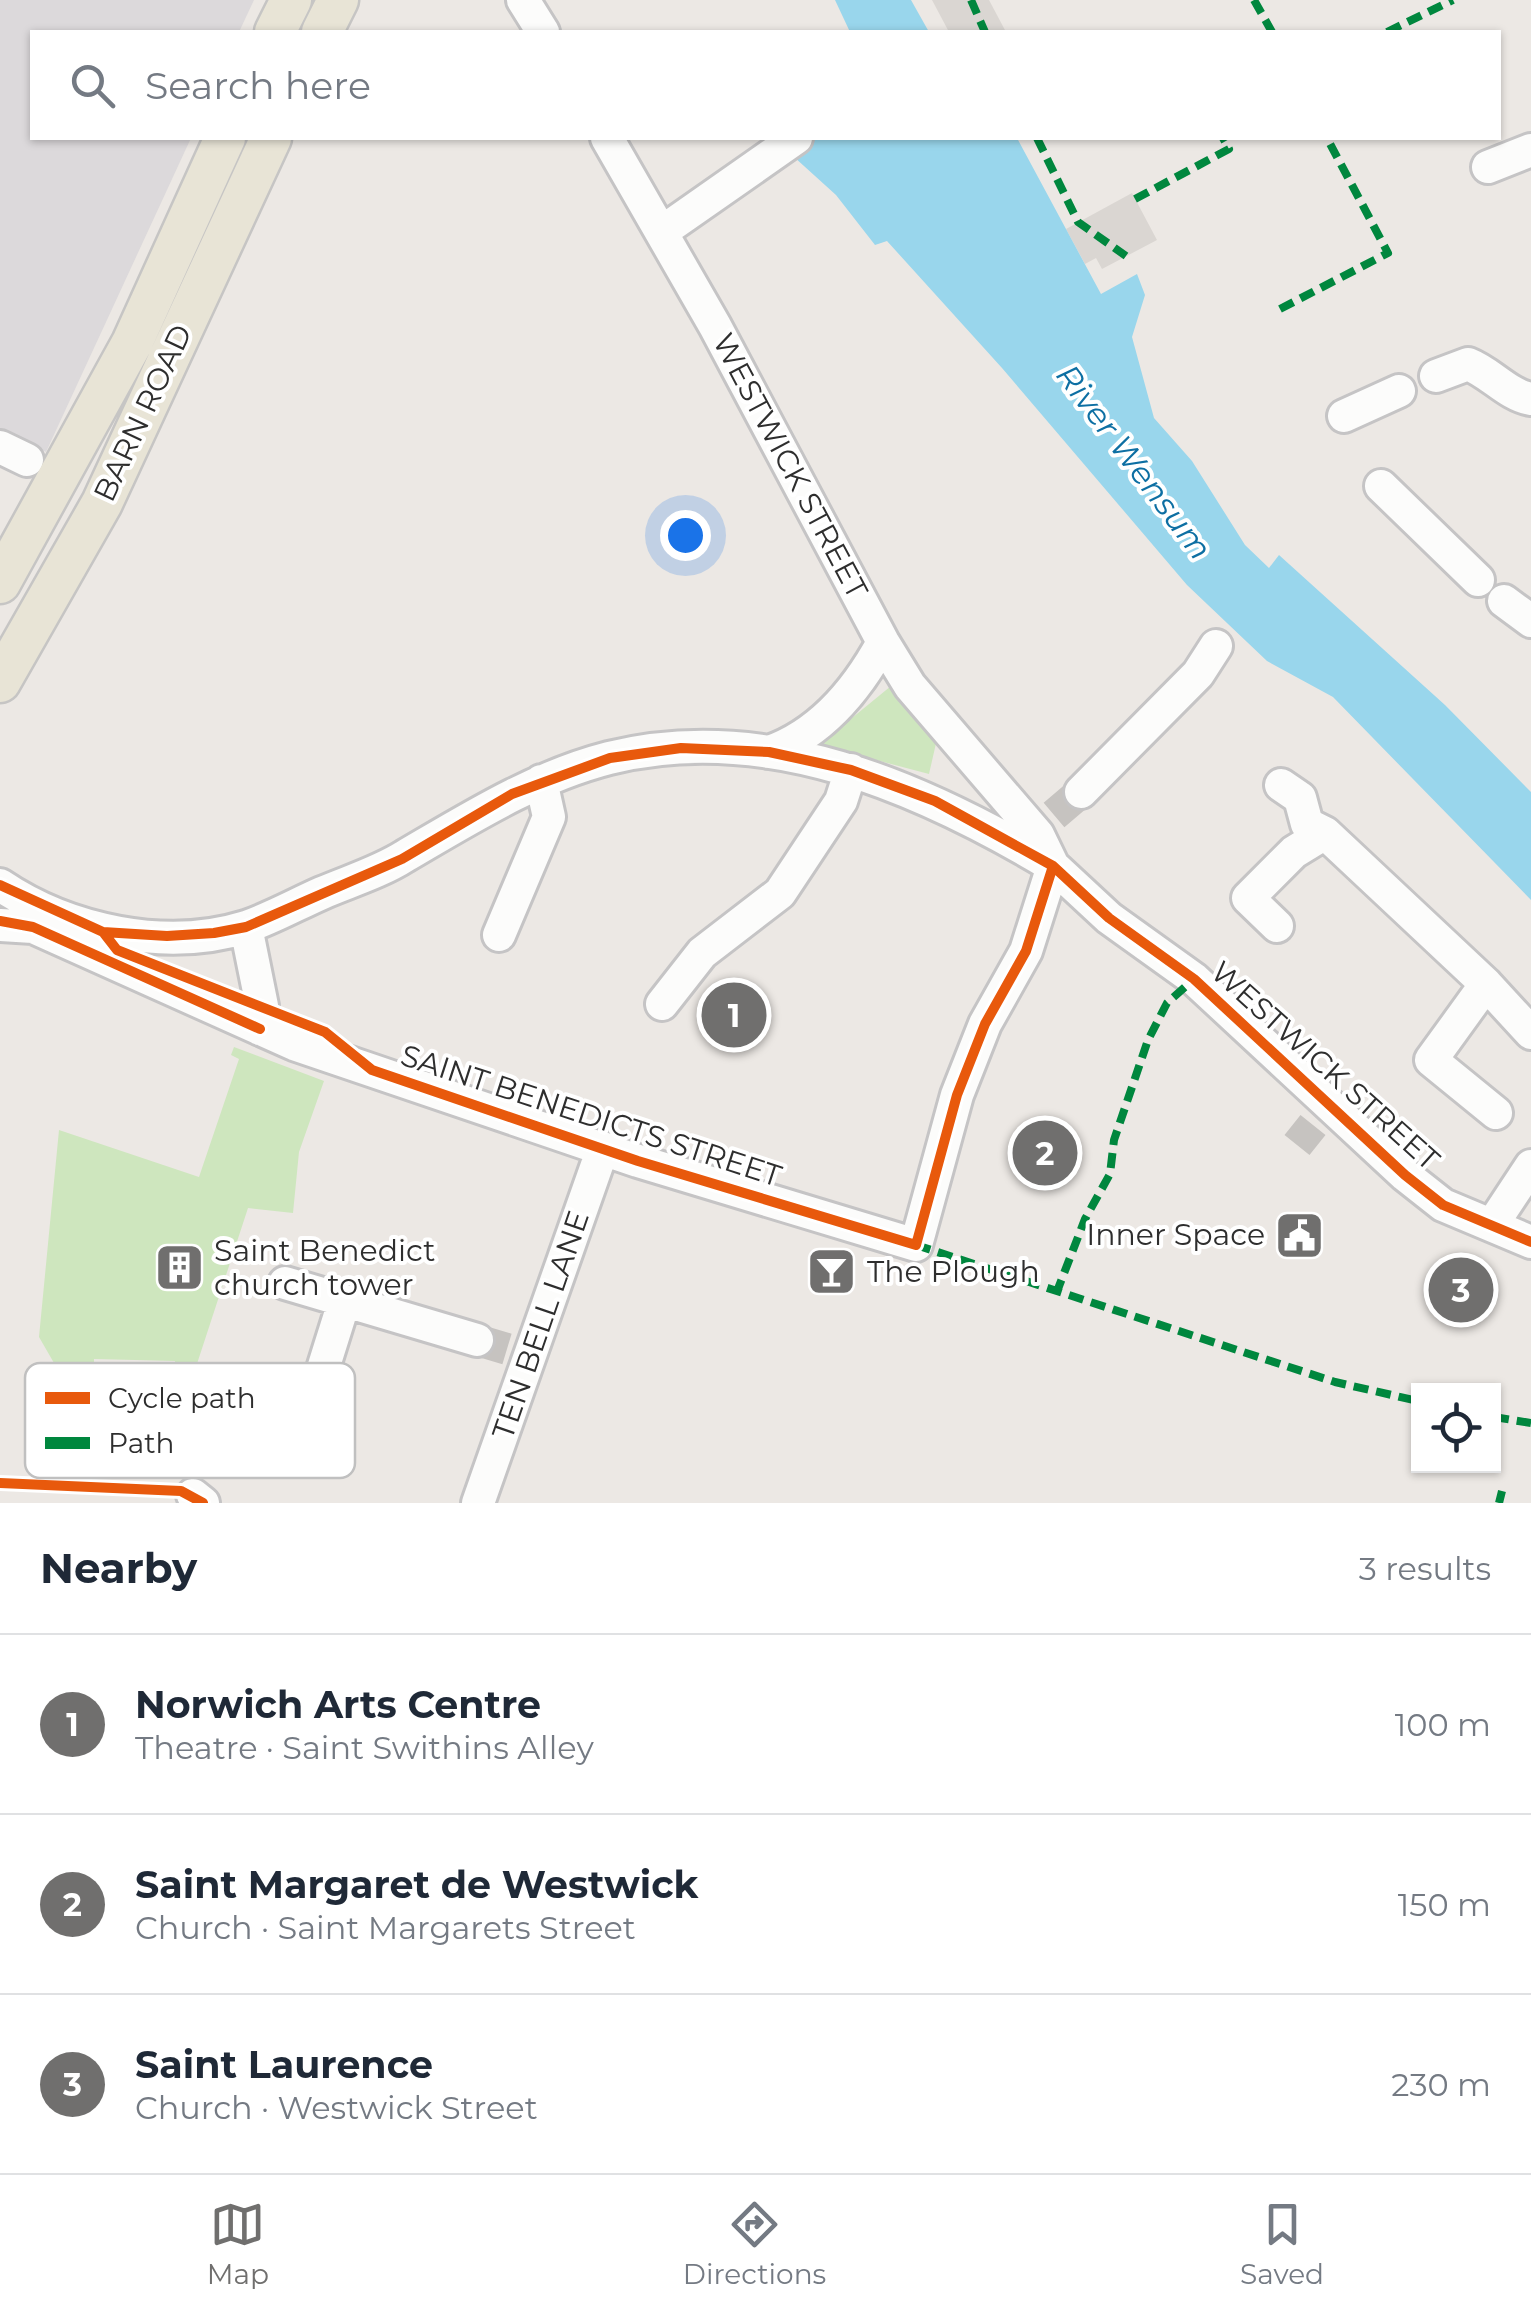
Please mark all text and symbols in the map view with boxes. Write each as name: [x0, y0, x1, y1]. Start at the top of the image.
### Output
search box: [30, 30, 1501, 140]
icon: search: [65, 58, 120, 113]
text: Search here: [145, 62, 371, 109]
street label: BARN ROAD: [85, 319, 200, 507]
street label: WESTWICK STREET: [705, 327, 876, 605]
water label: River Wensum: [1048, 356, 1220, 567]
your location: [660, 510, 711, 561]
street label: WESTWICK STREET: [1203, 953, 1448, 1179]
pin: 1: [702, 978, 766, 1052]
street label: SAINT BENEDICTS STREET: [396, 1036, 787, 1195]
pin: 2: [1012, 1116, 1078, 1190]
street label: TEN BELL LANE: [484, 1206, 597, 1444]
public building icon: Inner Space: [1274, 1209, 1326, 1261]
place label: Inner Space: [1086, 1216, 1265, 1253]
place label: Saint Benedict church tower: [214, 1232, 435, 1303]
building icon: Saint Benedict church tower: [153, 1242, 205, 1294]
bar icon: The Plough: [806, 1246, 858, 1298]
pin: 3: [1428, 1252, 1494, 1328]
place label: The Plough: [867, 1253, 1040, 1290]
legend: [25, 1363, 355, 1478]
text: Cycle path: [108, 1381, 256, 1415]
map controls: [1411, 1383, 1501, 1473]
button: locate: [1411, 1383, 1501, 1473]
text: Path: [108, 1426, 175, 1460]
text: Nearby: [40, 1542, 197, 1594]
text: 3 results: [1359, 1549, 1491, 1588]
text: Norwich Arts Centre: [135, 1681, 541, 1728]
text: 1: [66, 1705, 79, 1744]
text: 100 m: [1395, 1705, 1491, 1744]
text: Theatre · Saint Swithins Alley: [135, 1728, 594, 1767]
text: Saint Margaret de Westwick: [135, 1861, 699, 1908]
text: 2: [63, 1885, 82, 1924]
text: 150 m: [1398, 1885, 1491, 1924]
text: Church · Saint Margarets Street: [135, 1908, 636, 1947]
text: Saint Laurence: [135, 2041, 433, 2088]
text: 3: [63, 2065, 82, 2104]
text: 230 m: [1391, 2065, 1491, 2104]
text: Church · Westwick Street: [135, 2088, 538, 2127]
tab: Map: [207, 2197, 269, 2291]
tab: Directions: [683, 2197, 826, 2291]
tab: Saved: [1240, 2197, 1324, 2291]

